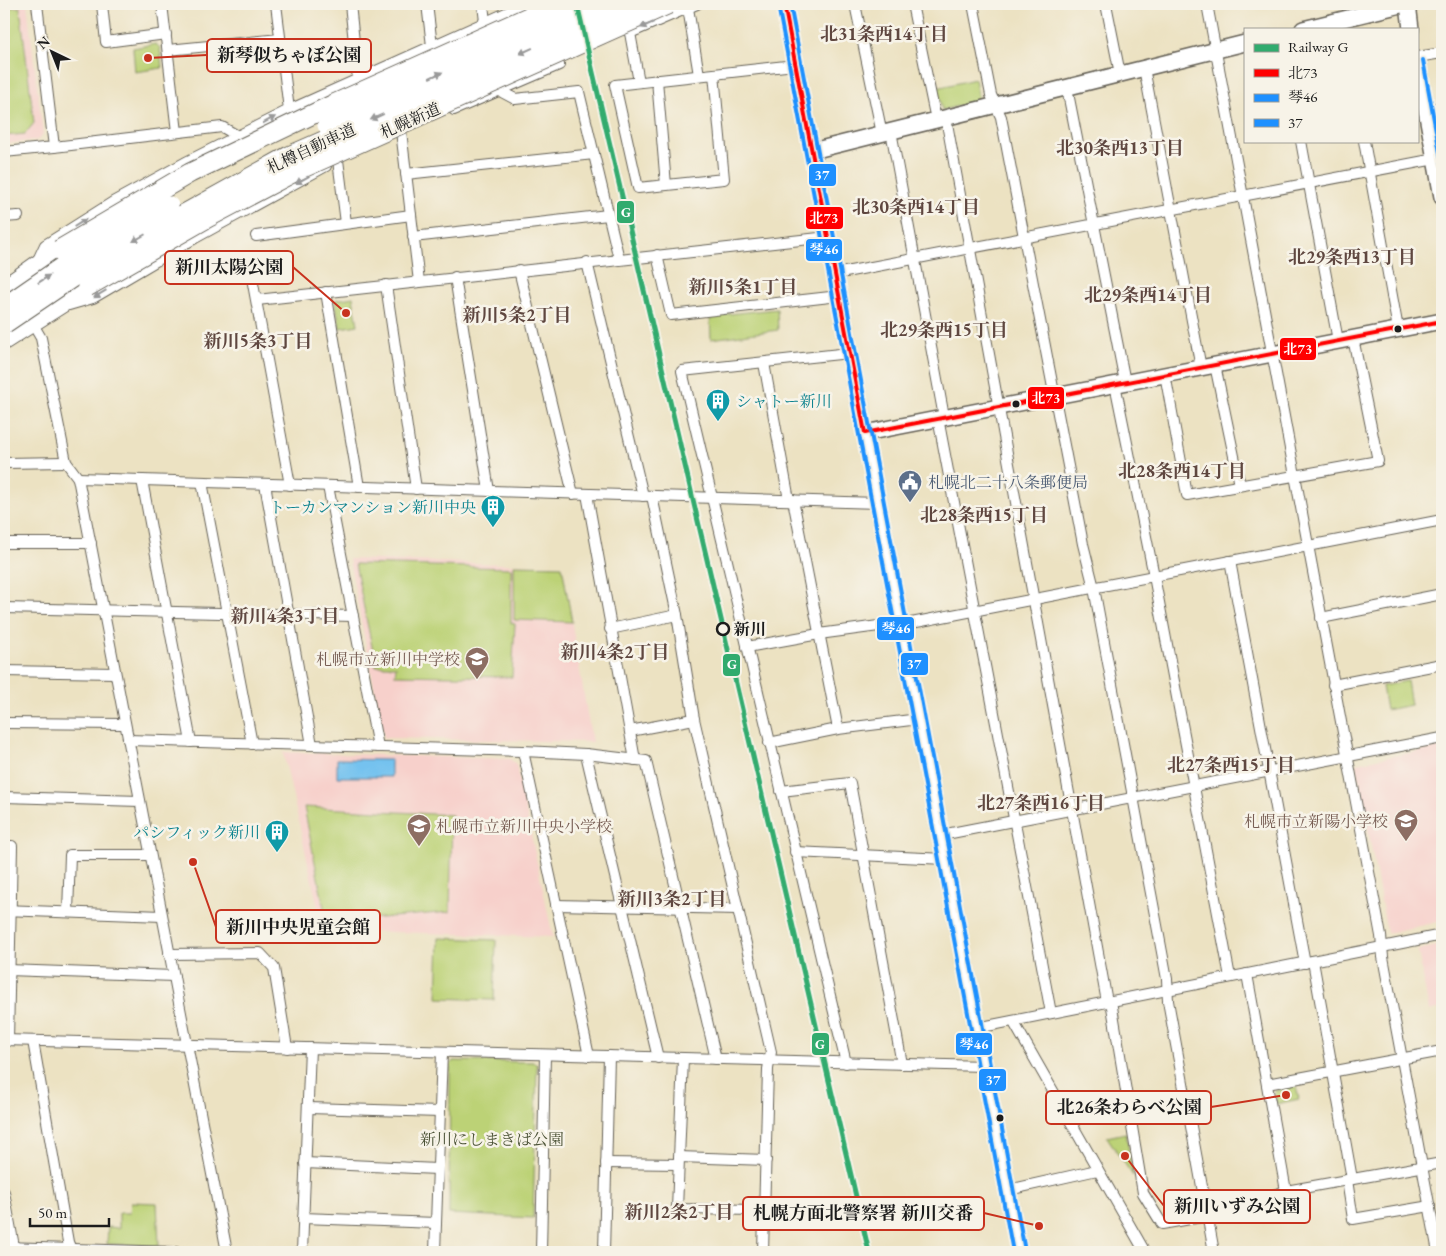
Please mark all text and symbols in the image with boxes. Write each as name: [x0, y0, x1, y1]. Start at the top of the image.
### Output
one-way arrow: [640, 22, 654, 30]
district label: 北31条西14丁目: [820, 22, 948, 45]
north arrow: [28, 28, 78, 78]
legend: [1244, 28, 1418, 142]
text: N: [33, 32, 54, 53]
text: Railway G: [1288, 37, 1348, 56]
callout: 新琴似ちゃぼ公園: [207, 39, 371, 72]
text: 新琴似ちゃぼ公園: [217, 43, 361, 66]
one-way arrow: [519, 48, 533, 56]
text: 北73: [1288, 63, 1317, 82]
one-way arrow: [429, 71, 443, 79]
text: 琴46: [1288, 87, 1317, 106]
street label: 札幌新道: [377, 98, 444, 143]
one-way arrow: [370, 113, 384, 121]
text: 37: [1288, 113, 1303, 132]
one-way arrow: [262, 116, 276, 124]
street label: 札樽自動車道: [263, 119, 359, 178]
district label: 北30条西13丁目: [1056, 136, 1184, 159]
line badge: 37: [808, 163, 837, 187]
text: 37: [815, 166, 830, 184]
one-way arrow: [295, 176, 310, 184]
district label: 北30条西14丁目: [852, 195, 980, 218]
line badge: G: [616, 200, 635, 224]
text: G: [621, 203, 631, 221]
line badge: 北73: [805, 206, 844, 230]
text: 北73: [810, 209, 838, 227]
one-way arrow: [74, 218, 87, 227]
one-way arrow: [133, 234, 146, 243]
line badge: 琴46: [805, 238, 843, 262]
text: 琴46: [810, 240, 839, 258]
district label: 北29条西13丁目: [1288, 245, 1416, 268]
callout: 新川太陽公園: [165, 251, 293, 284]
text: 新川太陽公園: [175, 255, 283, 278]
one-way arrow: [37, 274, 51, 284]
district label: 新川5条1丁目: [688, 275, 798, 298]
district label: 北29条西14丁目: [1084, 283, 1212, 306]
one-way arrow: [93, 289, 106, 298]
district label: 新川5条2丁目: [462, 303, 572, 326]
district label: 北29条西15丁目: [880, 318, 1008, 341]
unlabelled marker: [1393, 324, 1403, 334]
district label: 新川5条3丁目: [203, 329, 313, 352]
line badge: 北73: [1279, 337, 1317, 361]
text: 北73: [1284, 340, 1312, 358]
line badge: 北73: [1027, 386, 1065, 410]
building icon: シャトー新川: [705, 388, 731, 422]
text: 北73: [1032, 389, 1060, 407]
place label: シャトー新川: [736, 391, 832, 412]
unlabelled marker: [1011, 399, 1021, 409]
district label: 北28条西14丁目: [1118, 459, 1246, 482]
public building icon: 札幌北二十八条郵便局: [897, 469, 923, 503]
place label: 札幌北二十八条郵便局: [928, 472, 1088, 493]
building icon: トーカンマンション新川中央: [480, 494, 506, 528]
place label: トーカンマンション新川中央: [269, 497, 476, 518]
district label: 北28条西15丁目: [920, 503, 1048, 526]
district label: 新川4条3丁目: [230, 604, 340, 627]
line badge: 琴46: [876, 616, 915, 641]
place label: 新川: [733, 619, 766, 640]
text: 琴46: [882, 619, 911, 637]
marker: 新川: [716, 622, 730, 636]
district label: 新川4条2丁目: [560, 640, 670, 663]
school or university icon: 札幌市立新川中学校: [464, 646, 490, 680]
place label: 札幌市立新川中学校: [316, 649, 460, 670]
line badge: 37: [900, 652, 929, 676]
line badge: G: [722, 653, 741, 677]
text: G: [727, 655, 737, 673]
text: 37: [907, 655, 922, 673]
district label: 北27条西15丁目: [1167, 753, 1295, 776]
district label: 北27条西16丁目: [977, 791, 1105, 814]
school or university icon: 札幌市立新陽小学校: [1393, 808, 1419, 842]
place label: 札幌市立新陽小学校: [1244, 811, 1388, 832]
school or university icon: 札幌市立新川中央小学校: [406, 813, 432, 847]
place label: 札幌市立新川中央小学校: [436, 816, 612, 837]
building icon: パシフィック新川: [264, 819, 290, 853]
place label: パシフィック新川: [133, 822, 260, 843]
district label: 新川3条2丁目: [617, 887, 727, 910]
callout: 新川中央児童会館: [216, 910, 380, 943]
text: 新川中央児童会館: [226, 915, 370, 938]
line badge: G: [811, 1032, 830, 1056]
line badge: 琴46: [955, 1032, 993, 1056]
text: G: [815, 1035, 825, 1053]
text: 琴46: [960, 1035, 989, 1053]
line badge: 37: [978, 1068, 1007, 1092]
text: 37: [986, 1071, 1001, 1089]
callout: 北26条わらべ公園: [1046, 1091, 1211, 1124]
text: 北26条わらべ公園: [1056, 1095, 1202, 1118]
unlabelled marker: [995, 1113, 1005, 1123]
park label: 新川にしまきば公園: [420, 1129, 564, 1150]
callout: 新川いずみ公園: [1164, 1190, 1310, 1223]
text: 新川いずみ公園: [1174, 1194, 1300, 1217]
scale bar: [30, 1196, 109, 1228]
callout: 札幌方面北警察署 新川交番: [743, 1197, 984, 1230]
district label: 新川2条2丁目: [624, 1200, 734, 1223]
text: 札幌方面北警察署 新川交番: [753, 1201, 973, 1224]
text: 50 m: [38, 1203, 67, 1222]

